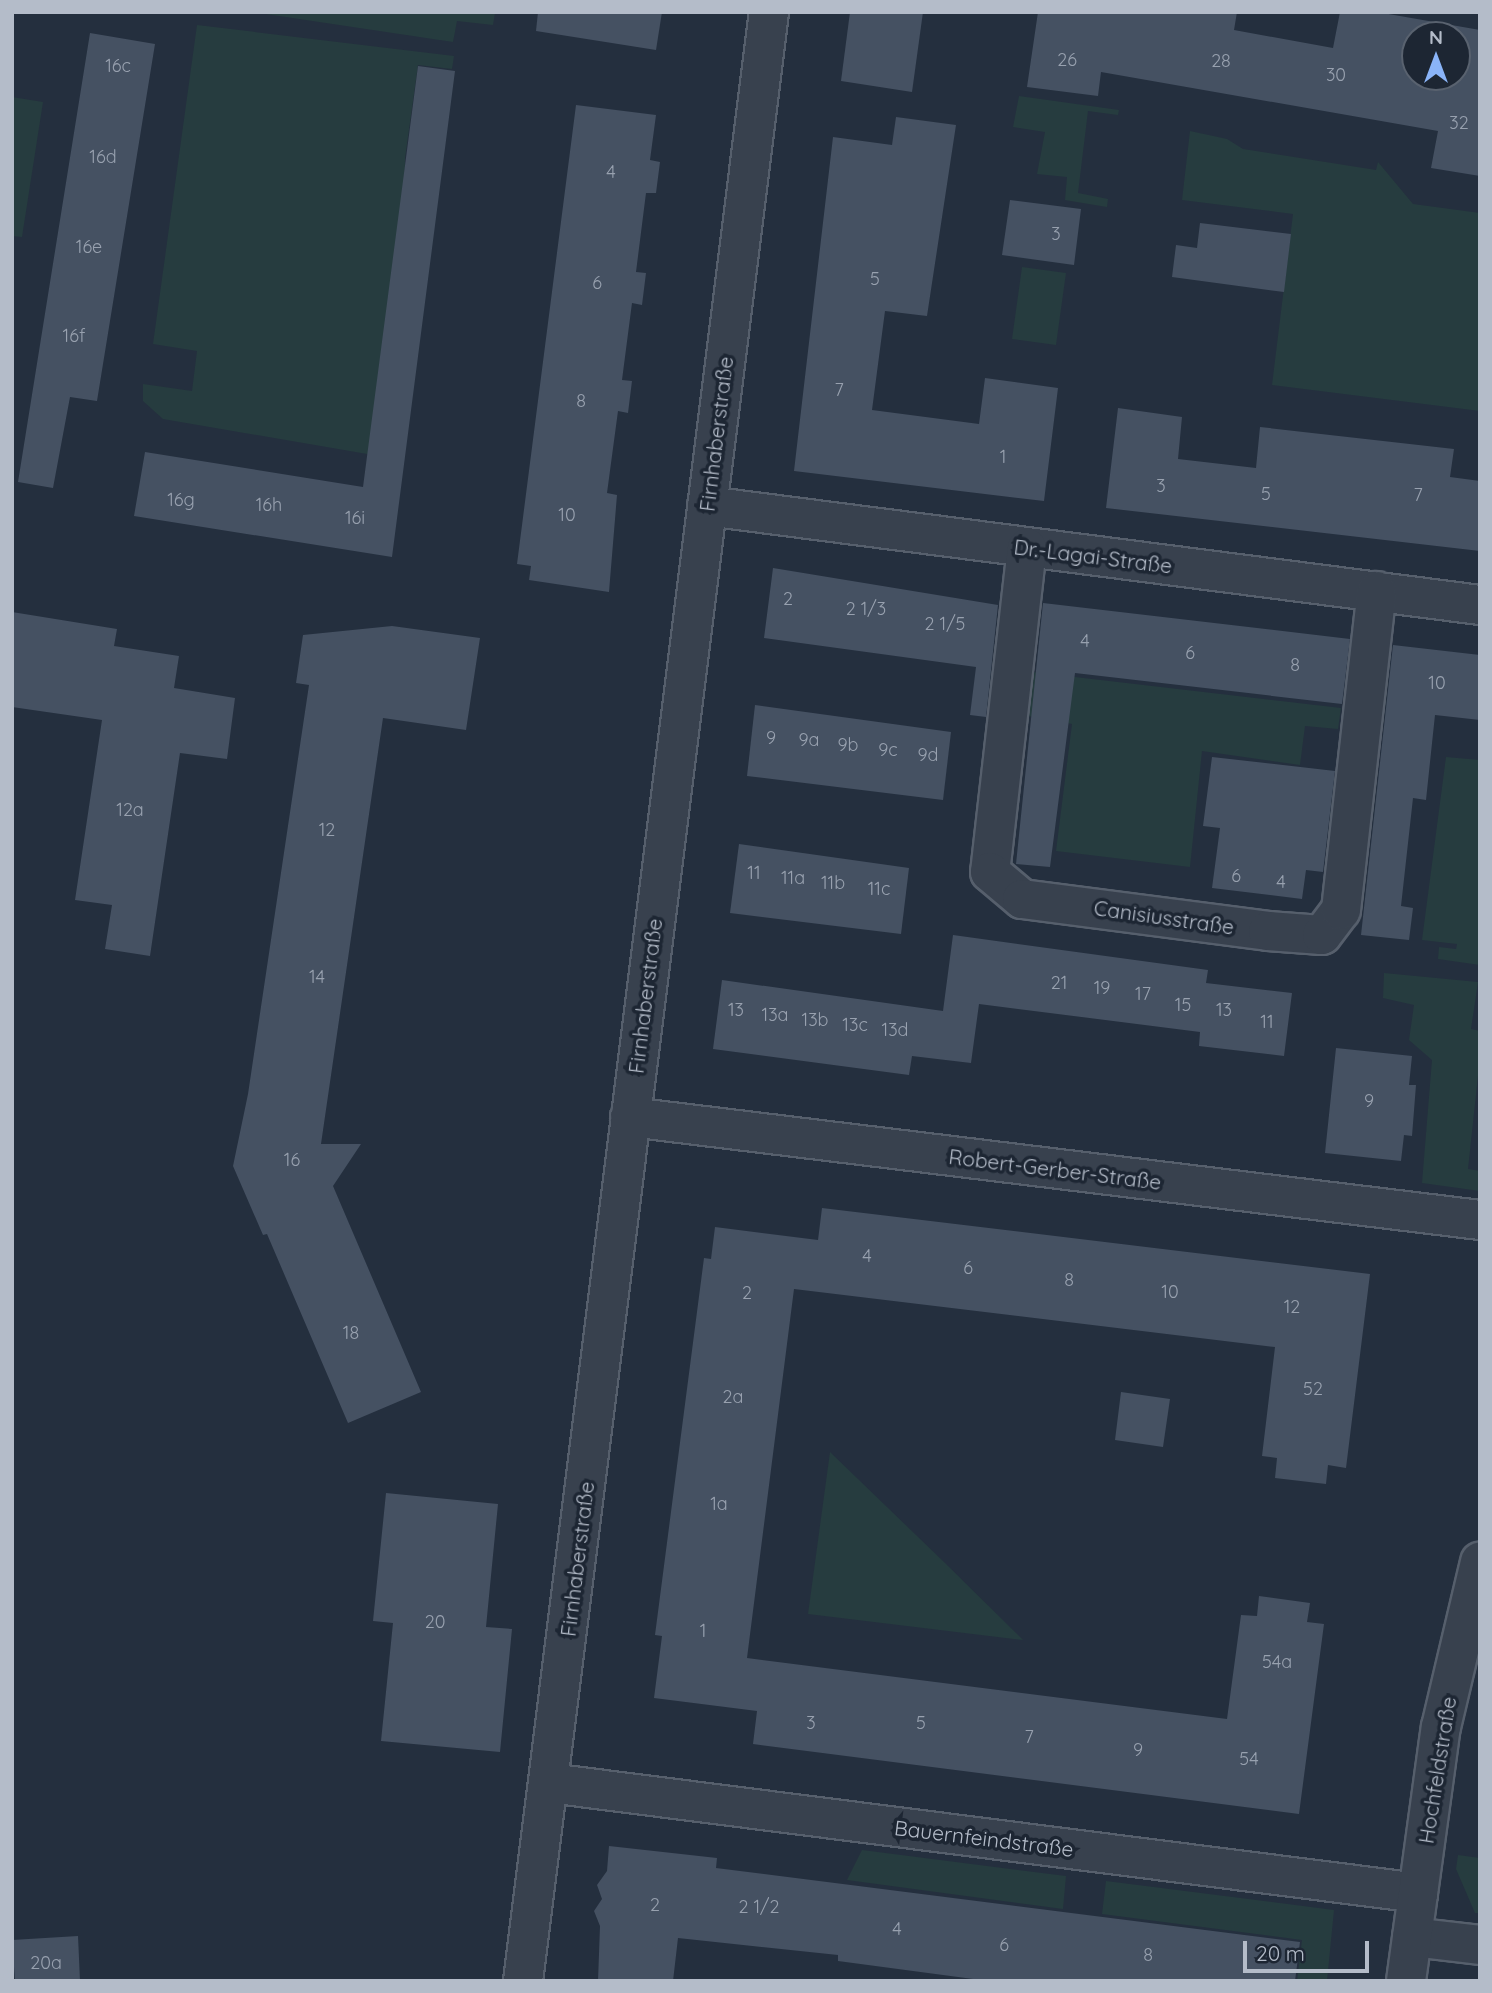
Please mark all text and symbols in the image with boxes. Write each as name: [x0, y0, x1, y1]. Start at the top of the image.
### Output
north arrow: [1401, 21, 1471, 91]
text: N: [1429, 25, 1443, 49]
house number: 26: [1057, 49, 1077, 71]
house number: 28: [1211, 50, 1231, 72]
house number: 16c: [105, 55, 131, 77]
house number: 30: [1326, 64, 1346, 86]
house number: 32: [1449, 112, 1469, 134]
house number: 16d: [89, 146, 117, 168]
house number: 4: [606, 161, 616, 183]
house number: 3: [1051, 223, 1061, 245]
house number: 16e: [76, 236, 102, 258]
house number: 5: [870, 268, 880, 290]
house number: 6: [592, 272, 602, 294]
house number: 16f: [63, 325, 85, 347]
street label: Firnhaberstraße: [694, 355, 738, 513]
house number: 7: [834, 379, 844, 401]
house number: 8: [576, 390, 586, 412]
house number: 1: [1000, 446, 1006, 468]
house number: 3: [1156, 475, 1166, 497]
house number: 5: [1261, 483, 1271, 505]
house number: 7: [1413, 484, 1423, 506]
house number: 16g: [167, 489, 195, 511]
house number: 16h: [256, 494, 282, 516]
house number: 10: [558, 504, 576, 526]
house number: 16i: [345, 507, 365, 529]
street label: Dr.-Lagai-Straße: [1012, 534, 1174, 578]
house number: 2: [783, 588, 793, 610]
house number: 2 1/3: [846, 598, 886, 620]
house number: 2 1/5: [925, 613, 965, 635]
house number: 4: [1080, 630, 1090, 652]
house number: 6: [1185, 642, 1195, 664]
house number: 8: [1290, 654, 1300, 676]
house number: 10: [1428, 672, 1446, 694]
house number: 9: [766, 727, 776, 749]
house number: 9a: [799, 729, 819, 751]
house number: 9b: [838, 734, 858, 756]
house number: 9c: [878, 739, 898, 761]
house number: 9d: [918, 744, 938, 766]
house number: 12a: [116, 799, 144, 821]
house number: 12: [319, 819, 335, 841]
house number: 11: [747, 862, 761, 884]
house number: 6: [1231, 865, 1241, 887]
house number: 11a: [781, 867, 805, 889]
house number: 4: [1276, 871, 1286, 893]
house number: 11b: [821, 872, 845, 894]
house number: 11c: [868, 878, 890, 900]
street label: Canisiusstraße: [1092, 895, 1236, 939]
street label: Firnhaberstraße: [623, 917, 667, 1075]
house number: 14: [309, 966, 325, 988]
house number: 21: [1051, 972, 1067, 994]
house number: 19: [1094, 977, 1110, 999]
house number: 17: [1135, 983, 1151, 1005]
house number: 15: [1175, 994, 1191, 1016]
house number: 13: [728, 999, 744, 1021]
house number: 13: [1216, 999, 1232, 1021]
house number: 13a: [762, 1004, 788, 1026]
house number: 13b: [802, 1009, 828, 1031]
house number: 11: [1260, 1011, 1274, 1033]
house number: 13c: [842, 1014, 868, 1036]
house number: 13d: [882, 1019, 908, 1041]
house number: 9: [1364, 1090, 1374, 1112]
street label: Robert-Gerber-Straße: [947, 1143, 1163, 1195]
house number: 16: [284, 1149, 300, 1171]
house number: 4: [862, 1245, 872, 1267]
house number: 6: [963, 1257, 973, 1279]
house number: 8: [1064, 1269, 1074, 1291]
house number: 10: [1161, 1281, 1179, 1303]
house number: 2: [742, 1282, 752, 1304]
house number: 12: [1284, 1296, 1300, 1318]
house number: 18: [343, 1322, 359, 1344]
house number: 52: [1303, 1378, 1323, 1400]
house number: 2a: [723, 1386, 743, 1408]
street label: Firnhaberstraße: [555, 1480, 599, 1638]
house number: 1a: [710, 1493, 728, 1515]
house number: 20: [425, 1611, 445, 1633]
house number: 1: [700, 1620, 706, 1642]
house number: 54a: [1262, 1651, 1292, 1673]
street label: Hochfeldstraße: [1413, 1695, 1461, 1845]
house number: 3: [806, 1712, 816, 1734]
house number: 5: [916, 1712, 926, 1734]
house number: 7: [1024, 1726, 1034, 1748]
house number: 9: [1133, 1739, 1143, 1761]
house number: 54: [1239, 1748, 1259, 1770]
street label: Bauernfeindstraße: [893, 1815, 1075, 1861]
house number: 2: [650, 1894, 660, 1916]
house number: 2 1/2: [739, 1896, 779, 1918]
house number: 4: [892, 1918, 902, 1940]
scale bar: [1247, 1926, 1373, 1970]
house number: 6: [999, 1934, 1009, 1956]
text: 20 m: [1256, 1940, 1305, 1966]
house number: 8: [1143, 1944, 1153, 1966]
house number: 20a: [30, 1952, 62, 1974]

